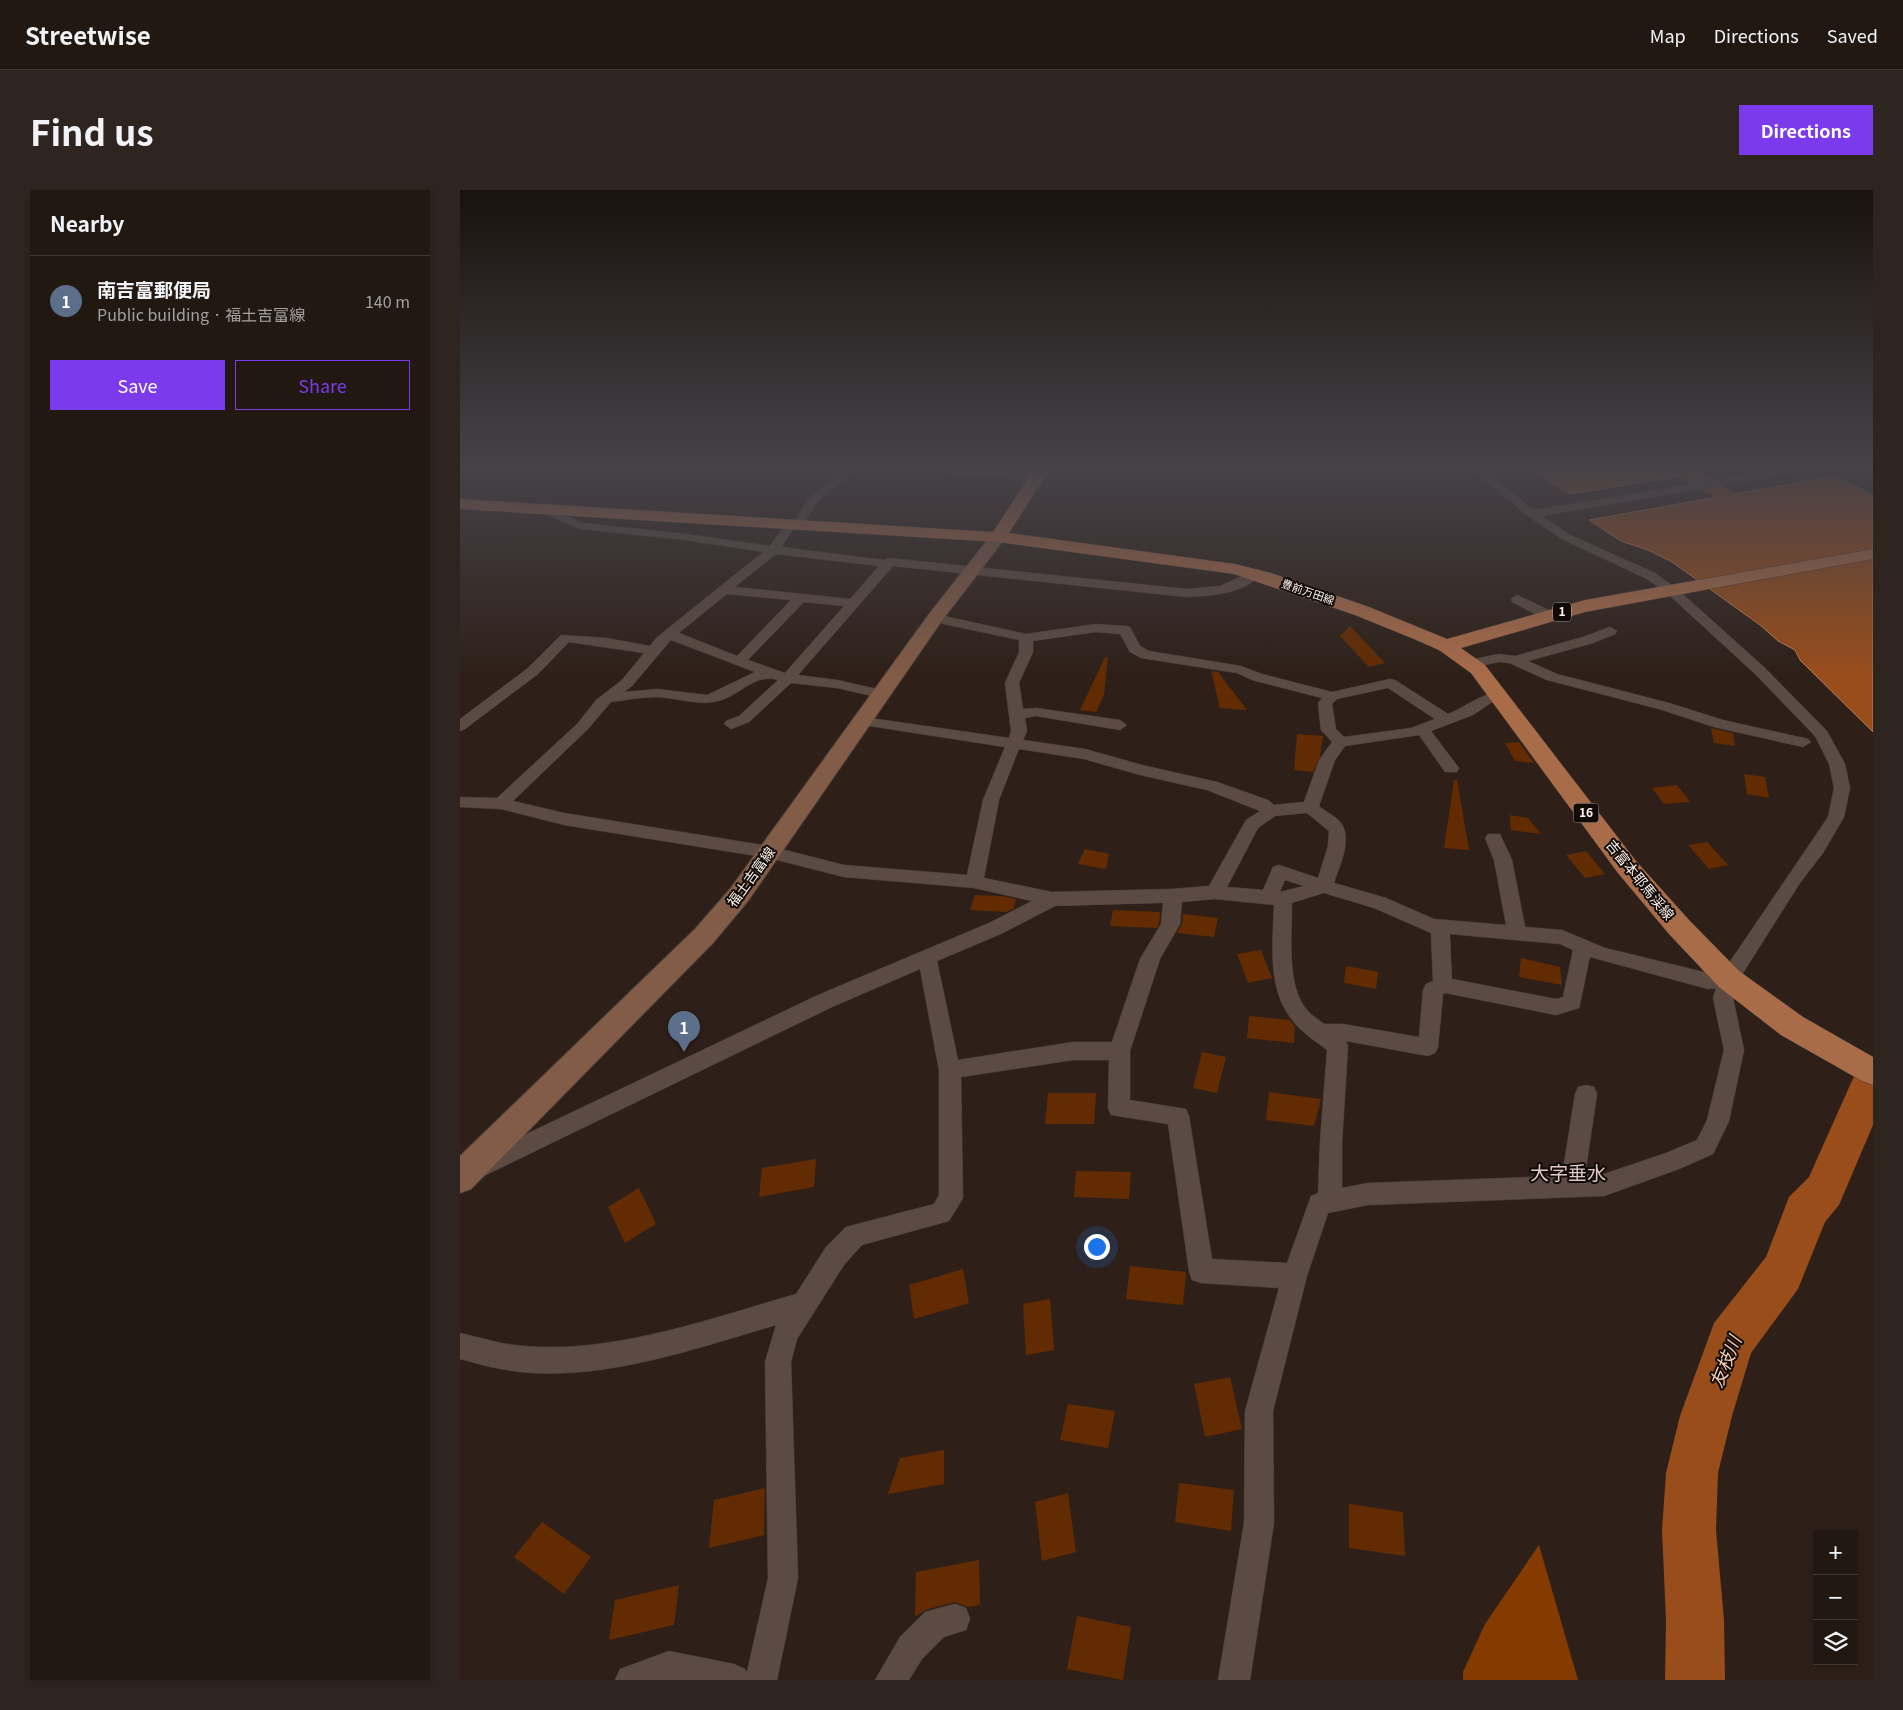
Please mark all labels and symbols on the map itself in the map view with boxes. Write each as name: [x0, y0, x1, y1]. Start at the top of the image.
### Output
street label: 豊前万田線: [1280, 575, 1337, 608]
road number: 1: [1553, 602, 1571, 622]
road number: 16: [1574, 804, 1598, 822]
street label: 吉富本耶馬渓線: [1602, 835, 1679, 924]
street label: 福土吉富線: [722, 842, 779, 911]
pin: 1: [668, 1011, 700, 1052]
district label: 大字垂水: [1530, 1158, 1606, 1185]
your location: [1084, 1234, 1110, 1260]
water label: 友枝川: [1702, 1329, 1747, 1391]

